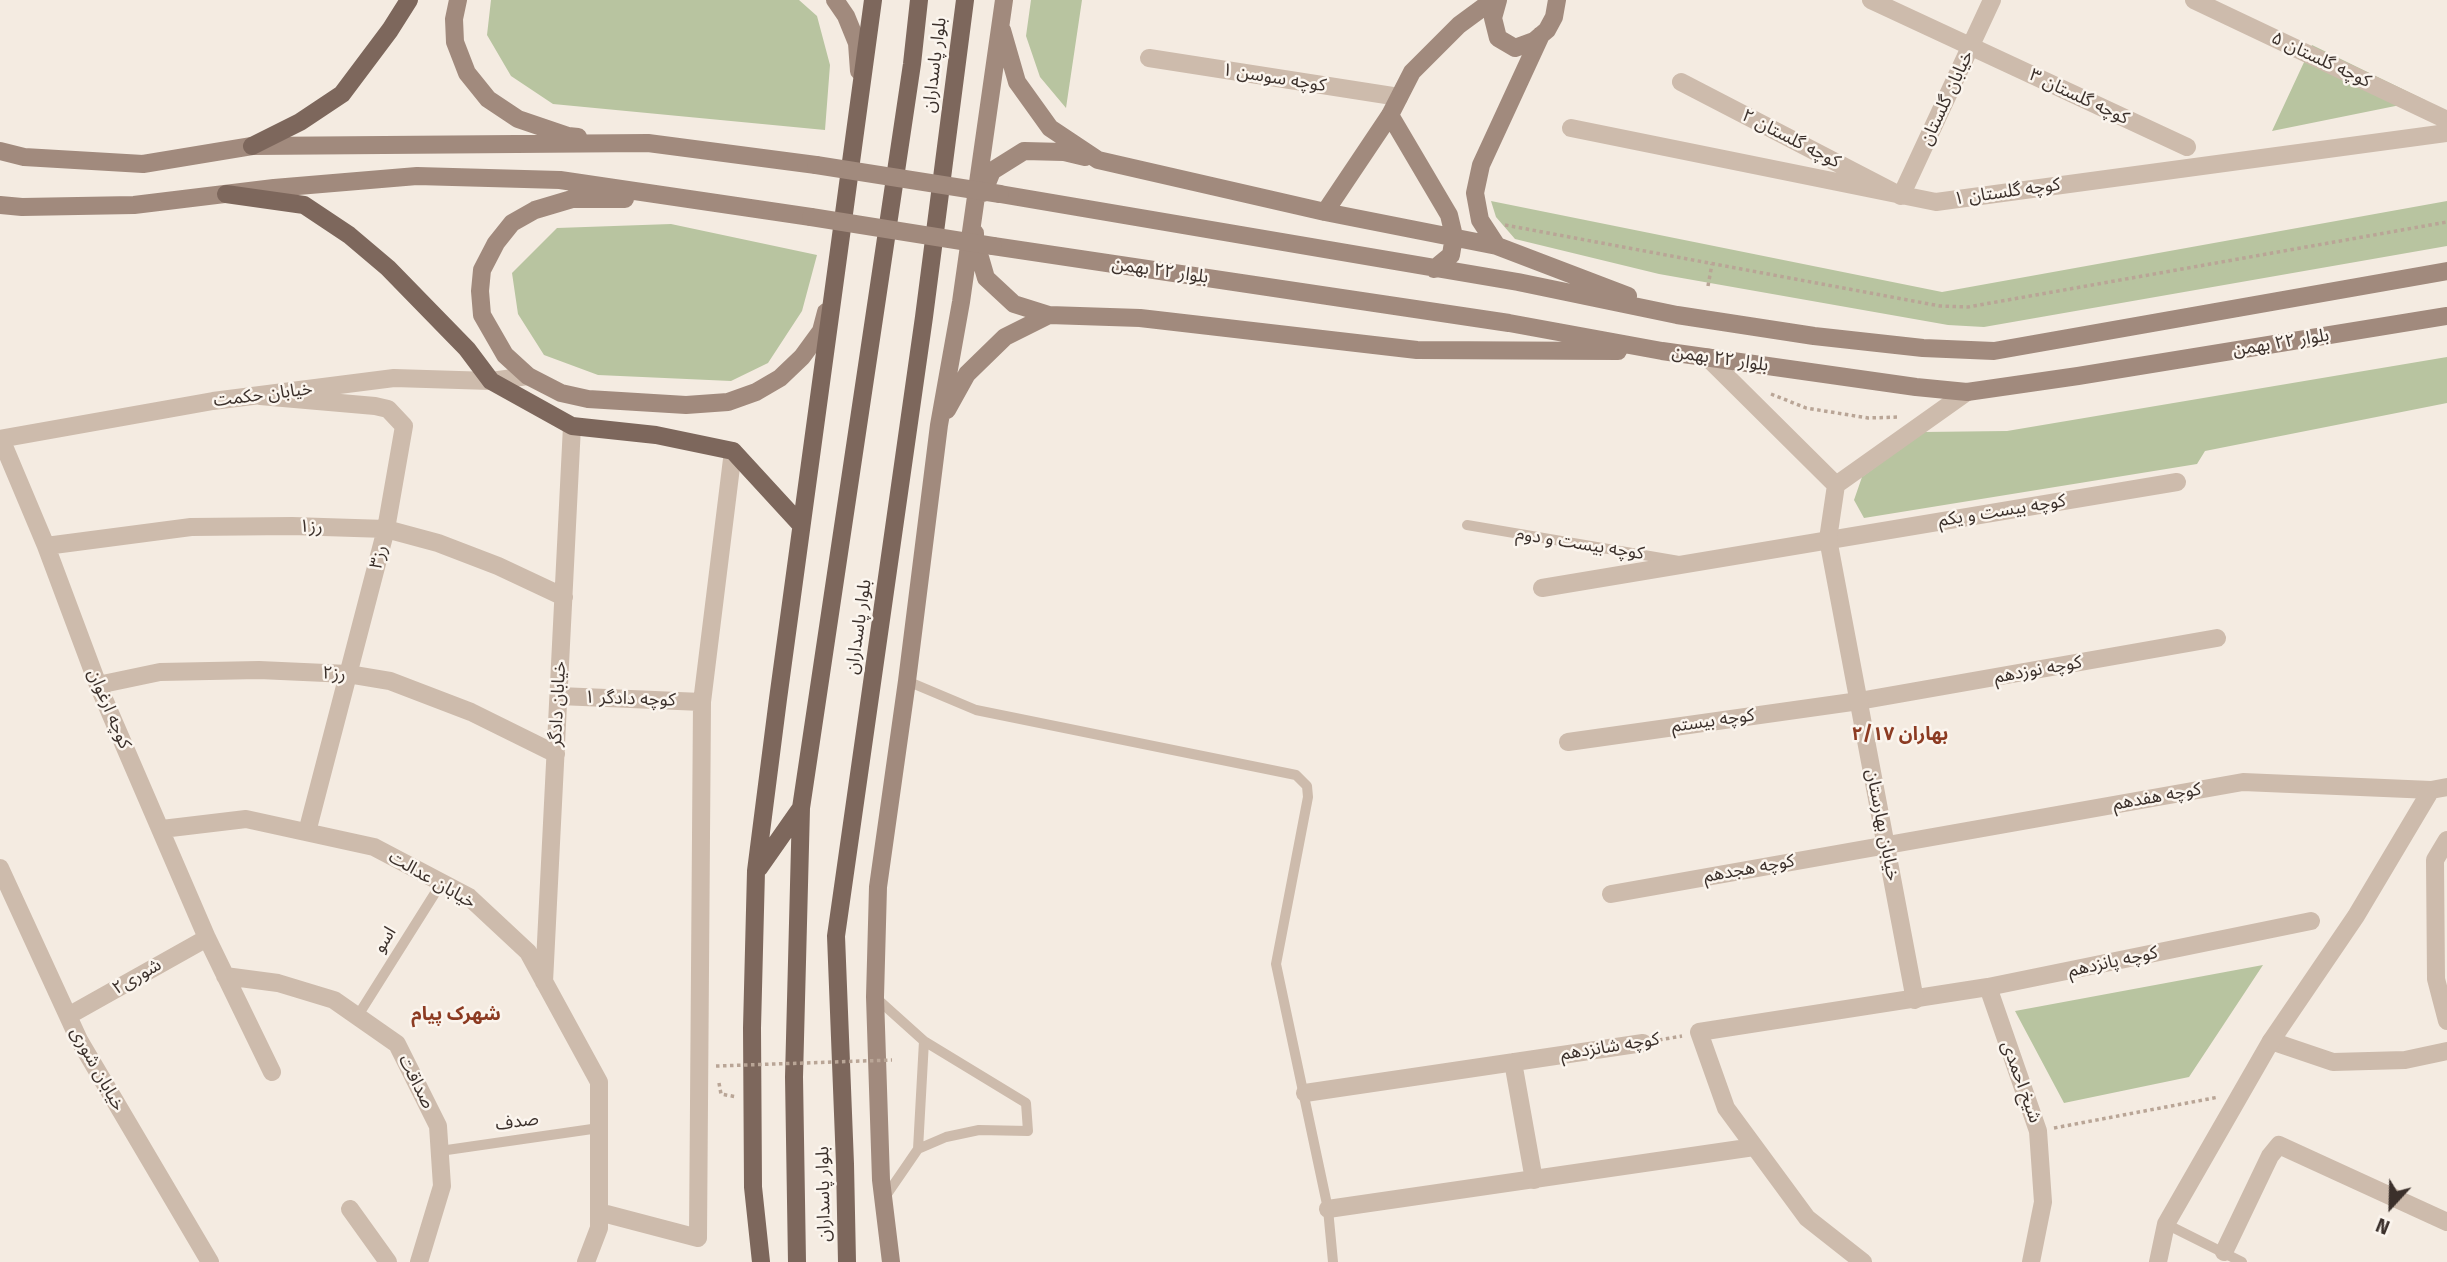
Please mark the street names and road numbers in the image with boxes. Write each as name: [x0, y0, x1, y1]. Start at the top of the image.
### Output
street label: بلوار پاسداران: [918, 16, 952, 114]
street label: کوچه گلستان ۵: [2268, 27, 2374, 93]
street label: خیابان گلستان: [1916, 47, 1978, 149]
street label: کوچه سوسن ۱: [1220, 59, 1328, 97]
street label: کوچه گلستان ۳: [2026, 64, 2132, 130]
street label: کوچه گلستان ۲: [1738, 105, 1844, 173]
street label: کوچه گلستان ۱: [1952, 174, 2062, 210]
street label: بلوار ۲۲ بهمن: [1110, 254, 1210, 288]
street label: بلوار ۲۲ بهمن: [2231, 325, 2331, 361]
street label: بلوار ۲۲ بهمن: [1670, 342, 1770, 376]
street label: خیابان حکمت: [212, 378, 314, 412]
street label: کوچه بیست و یکم: [1937, 490, 2067, 532]
street label: رز۱: [299, 516, 323, 538]
street label: کوچه بیست و دوم: [1514, 523, 1646, 565]
street label: رز۳: [366, 543, 392, 571]
street label: بلوار پاسداران: [842, 578, 876, 676]
street label: کوچه نوزدهم: [1993, 652, 2083, 688]
street label: خیابان دادگر: [545, 661, 571, 747]
street label: رز۲: [322, 662, 346, 686]
street label: کوچه ارغوان: [83, 666, 135, 752]
street label: کوچه دادگر ۱: [584, 687, 676, 711]
street label: کوچه بیستم: [1670, 704, 1756, 738]
street label: خیابان بهارستان: [1861, 767, 1903, 883]
street label: کوچه هفدهم: [2111, 779, 2203, 815]
street label: خیابان عدالت: [385, 846, 479, 914]
street label: کوچه هجدهم: [1702, 850, 1796, 888]
street label: اسو: [369, 923, 401, 957]
street label: کوچه پانزدهم: [2066, 942, 2160, 982]
street label: شوری۲: [109, 954, 165, 1000]
street label: خیابان شوری: [65, 1023, 129, 1115]
street label: کوچه شانزدهم: [1559, 1029, 1661, 1065]
street label: شیخ احمدی: [1996, 1038, 2046, 1126]
street label: صداقت: [393, 1051, 439, 1113]
street label: صدف: [494, 1108, 540, 1136]
street label: بلوار پاسداران: [812, 1146, 836, 1242]

